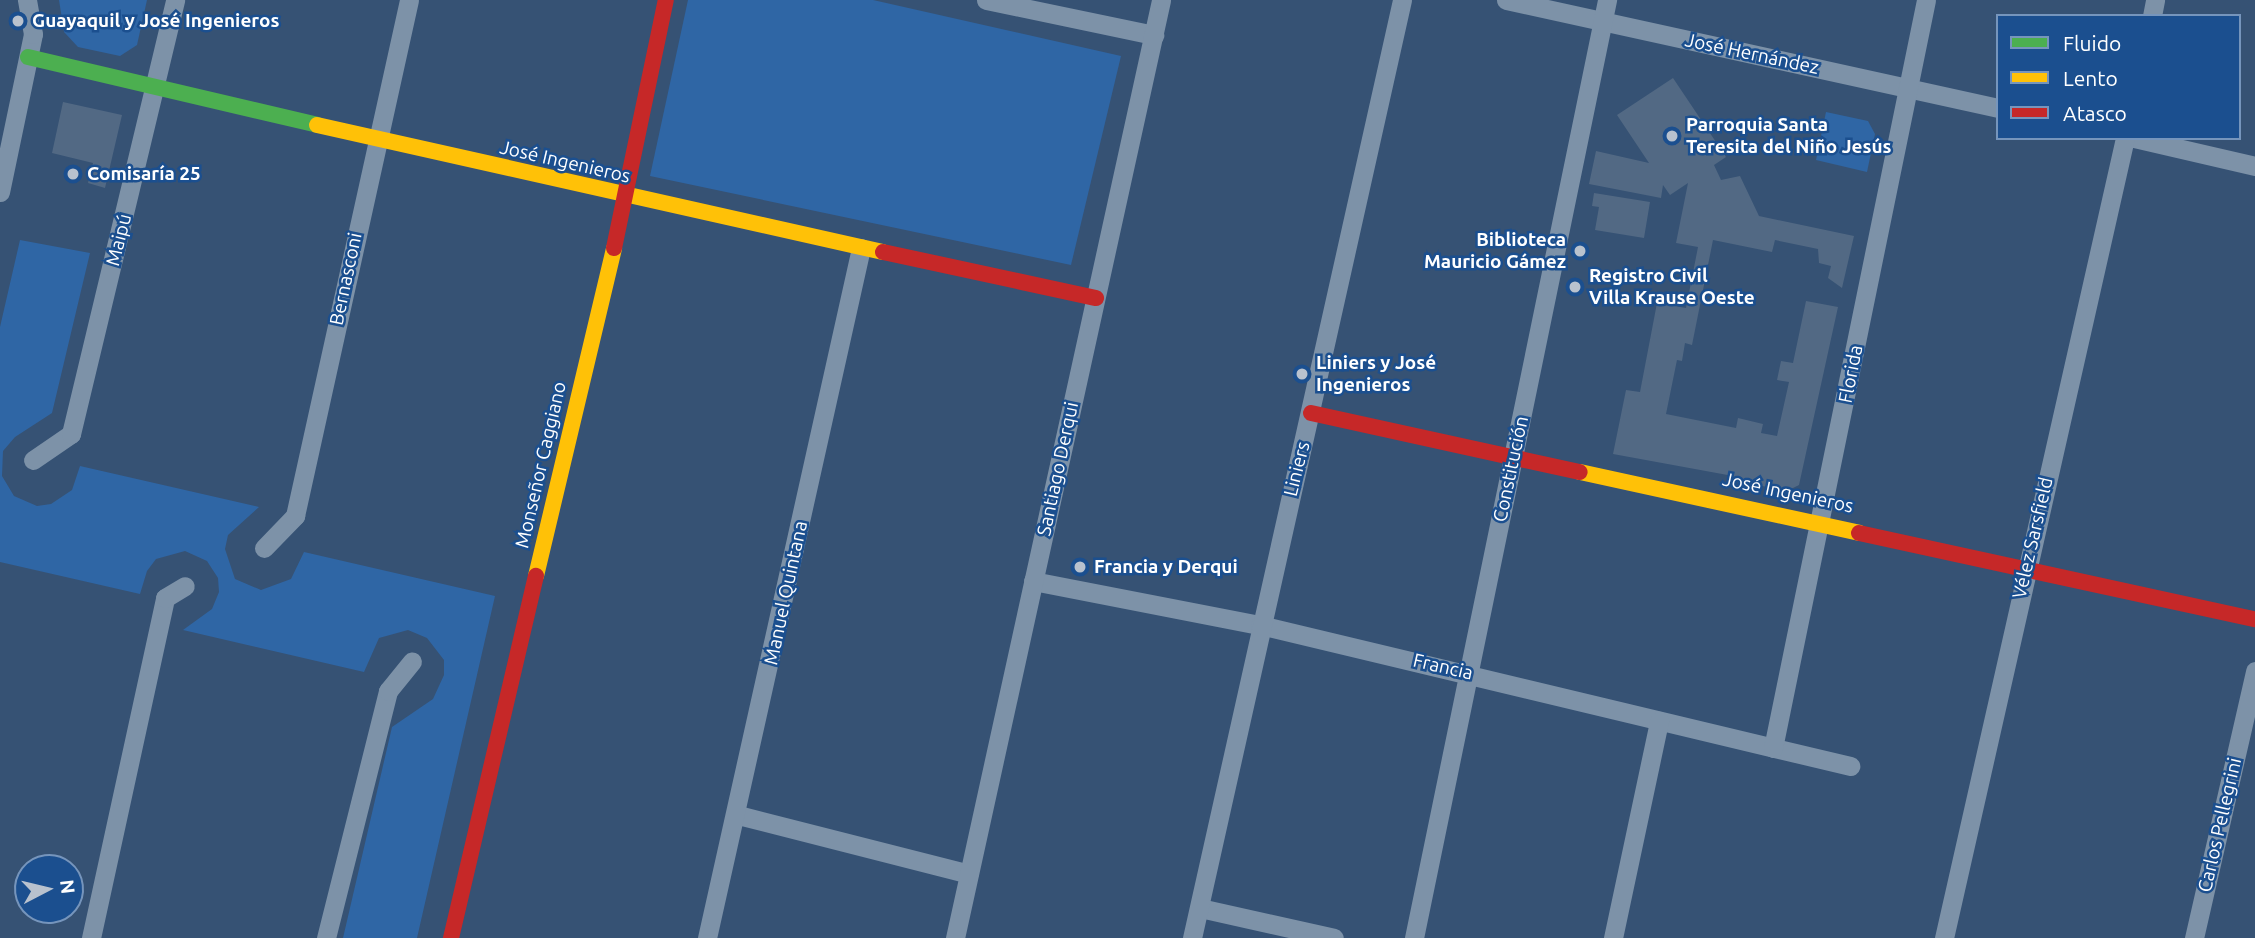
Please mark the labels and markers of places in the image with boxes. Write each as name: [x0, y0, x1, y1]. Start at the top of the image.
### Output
place label: Guayaquil y José Ingenieros: [32, 10, 279, 32]
marker: Guayaquil y José Ingenieros: [10, 13, 26, 29]
place label: Parroquia Santa Teresita del Niño Jesús: [1686, 114, 1892, 158]
marker: Parroquia Santa Teresita del Niño Jesús: [1664, 128, 1680, 144]
place label: Comisaría 25: [87, 163, 201, 185]
marker: Comisaría 25: [65, 166, 81, 182]
place label: Biblioteca Mauricio Gámez: [1424, 229, 1566, 273]
marker: Biblioteca Mauricio Gámez: [1572, 243, 1588, 259]
place label: Registro Civil Villa Krause Oeste: [1589, 265, 1755, 309]
marker: Registro Civil Villa Krause Oeste: [1567, 279, 1583, 295]
place label: Liniers y José Ingenieros: [1316, 352, 1436, 396]
marker: Liniers y José Ingenieros: [1294, 366, 1310, 382]
place label: Francia y Derqui: [1094, 556, 1238, 578]
marker: Francia y Derqui: [1072, 559, 1088, 575]

